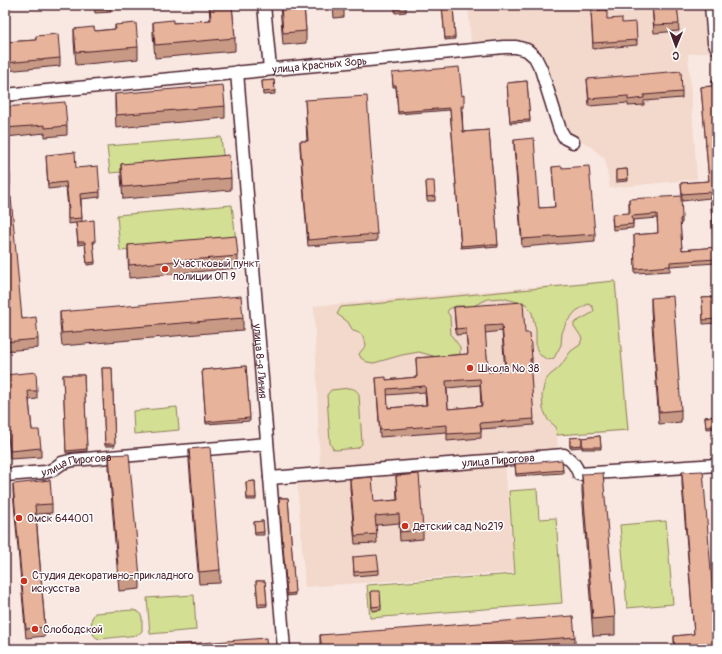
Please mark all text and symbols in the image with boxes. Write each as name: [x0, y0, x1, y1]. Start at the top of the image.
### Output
north arrow: [656, 26, 696, 66]
text: С: [672, 49, 679, 62]
street label: улица Красных Зорь: [270, 54, 368, 76]
place label: Участковый пункт полиции ОП 9: [173, 257, 260, 283]
marker: Участковый пункт полиции ОП 9: [160, 264, 170, 274]
street label: улица 8-я Линия: [251, 322, 270, 399]
place label: Школа № 38: [478, 362, 540, 375]
marker: Школа № 38: [465, 363, 475, 373]
street label: улица Пирогова: [40, 450, 112, 479]
street label: улица Пирогова: [461, 451, 535, 470]
place label: Омск 644001: [27, 512, 93, 525]
marker: Омск 644001: [14, 513, 24, 523]
place label: Детский сад №219: [412, 520, 504, 533]
marker: Детский сад №219: [400, 521, 410, 531]
place label: Студия декоративно-прикладного искусства: [32, 569, 194, 595]
marker: Студия декоративно-прикладного искусства: [19, 576, 29, 586]
place label: Слободской: [43, 623, 103, 636]
marker: Слободской: [30, 624, 40, 634]

